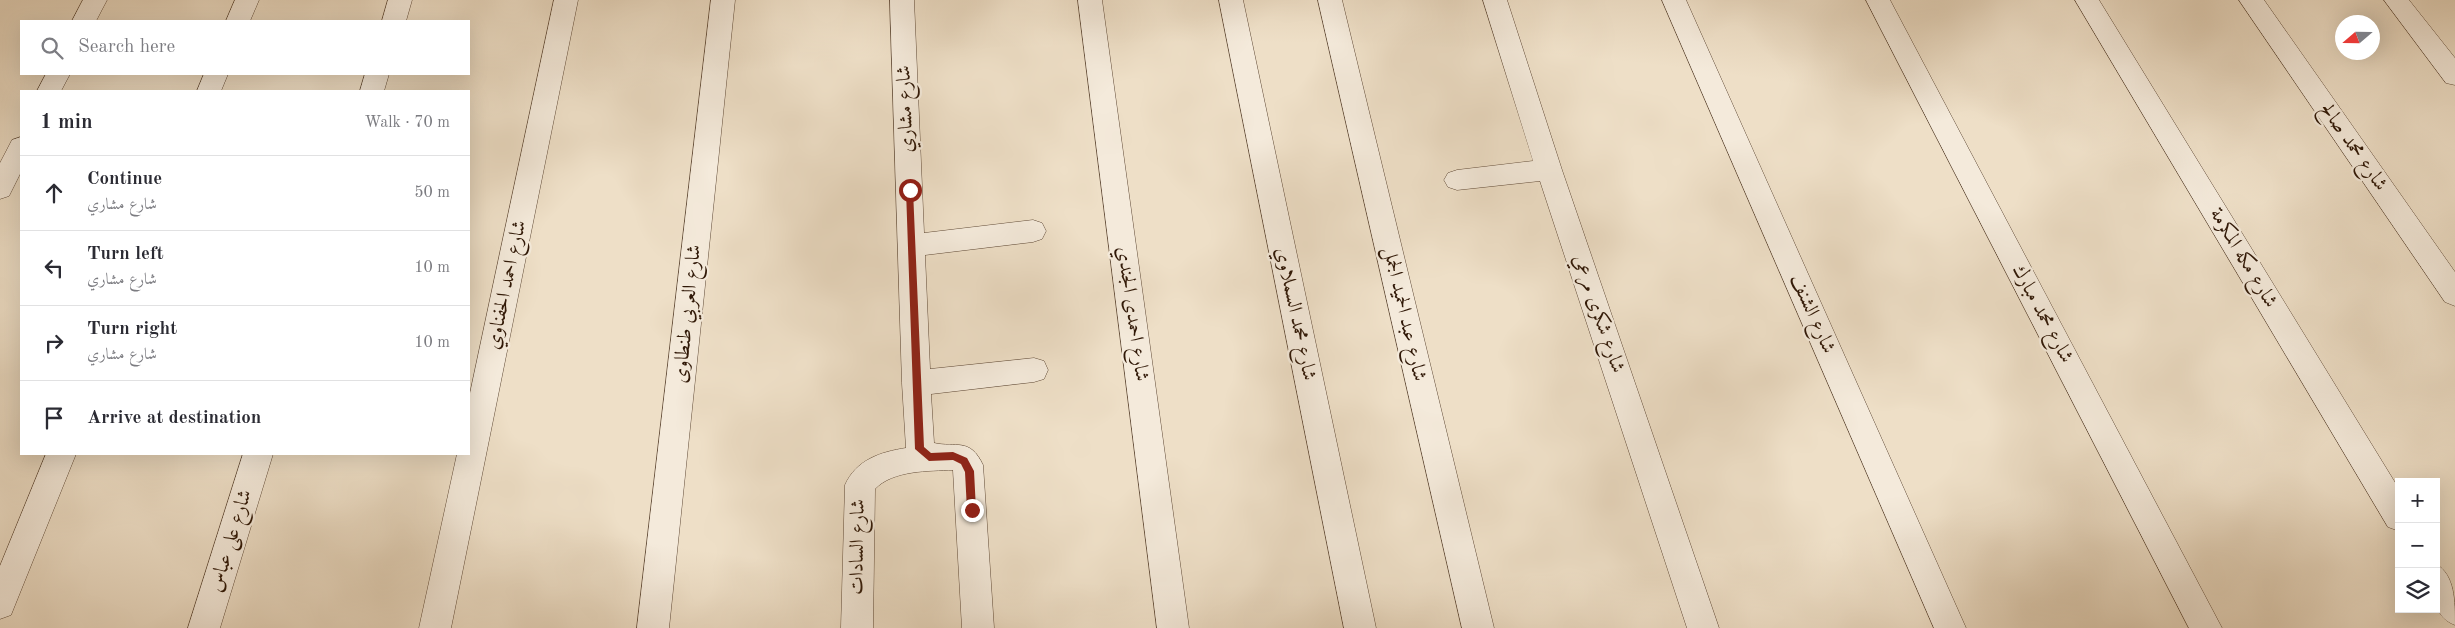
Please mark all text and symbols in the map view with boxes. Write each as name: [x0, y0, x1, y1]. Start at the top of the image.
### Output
north arrow: [2335, 15, 2380, 60]
search box: [20, 20, 470, 75]
icon: search: [38, 34, 66, 62]
text: Search here: [78, 38, 175, 57]
street label: شارع مشاري: [894, 65, 924, 153]
street label: شارع محمد صالح: [2311, 99, 2391, 198]
text: 1 min: [40, 112, 93, 133]
text: Walk · 70 m: [364, 115, 450, 131]
text: Continue: [87, 170, 162, 189]
icon: ahead: [40, 179, 68, 207]
route start: [899, 179, 922, 202]
text: 50 m: [414, 185, 450, 201]
text: شارع مشاري: [87, 197, 157, 213]
street label: شارع مكه المكرمة: [2200, 204, 2282, 314]
street label: شارع احمد الحفناوي: [484, 219, 536, 353]
street label: شارع العربي طنطاوى: [671, 244, 711, 385]
text: Turn left: [87, 245, 164, 264]
street label: شارع احمدى الجندي: [1107, 245, 1151, 384]
street label: شارع عبد الحميد الجمل: [1373, 245, 1429, 384]
street label: شارع محمد السملاوي: [1265, 246, 1319, 384]
street label: شارع شكرى مرعي: [1563, 252, 1629, 378]
icon: left: [40, 254, 68, 282]
text: 10 m: [414, 260, 450, 276]
street label: شارع محمد مبارك: [2002, 261, 2077, 369]
street label: شارع الشنف: [1780, 271, 1838, 359]
text: شارع مشاري: [87, 272, 157, 288]
text: Turn right: [87, 320, 177, 339]
icon: right: [40, 329, 68, 357]
text: 10 m: [414, 335, 450, 351]
text: شارع مشاري: [87, 347, 157, 363]
icon: arrive: [40, 404, 68, 432]
text: Arrive at destination: [87, 409, 261, 428]
map controls: [2395, 478, 2440, 613]
button: +: [2395, 478, 2440, 523]
street label: شارع على عباس: [206, 487, 262, 596]
street label: شارع السادات: [847, 499, 875, 595]
route end: [961, 499, 984, 522]
button: −: [2395, 523, 2440, 568]
button: layers: [2395, 568, 2440, 613]

